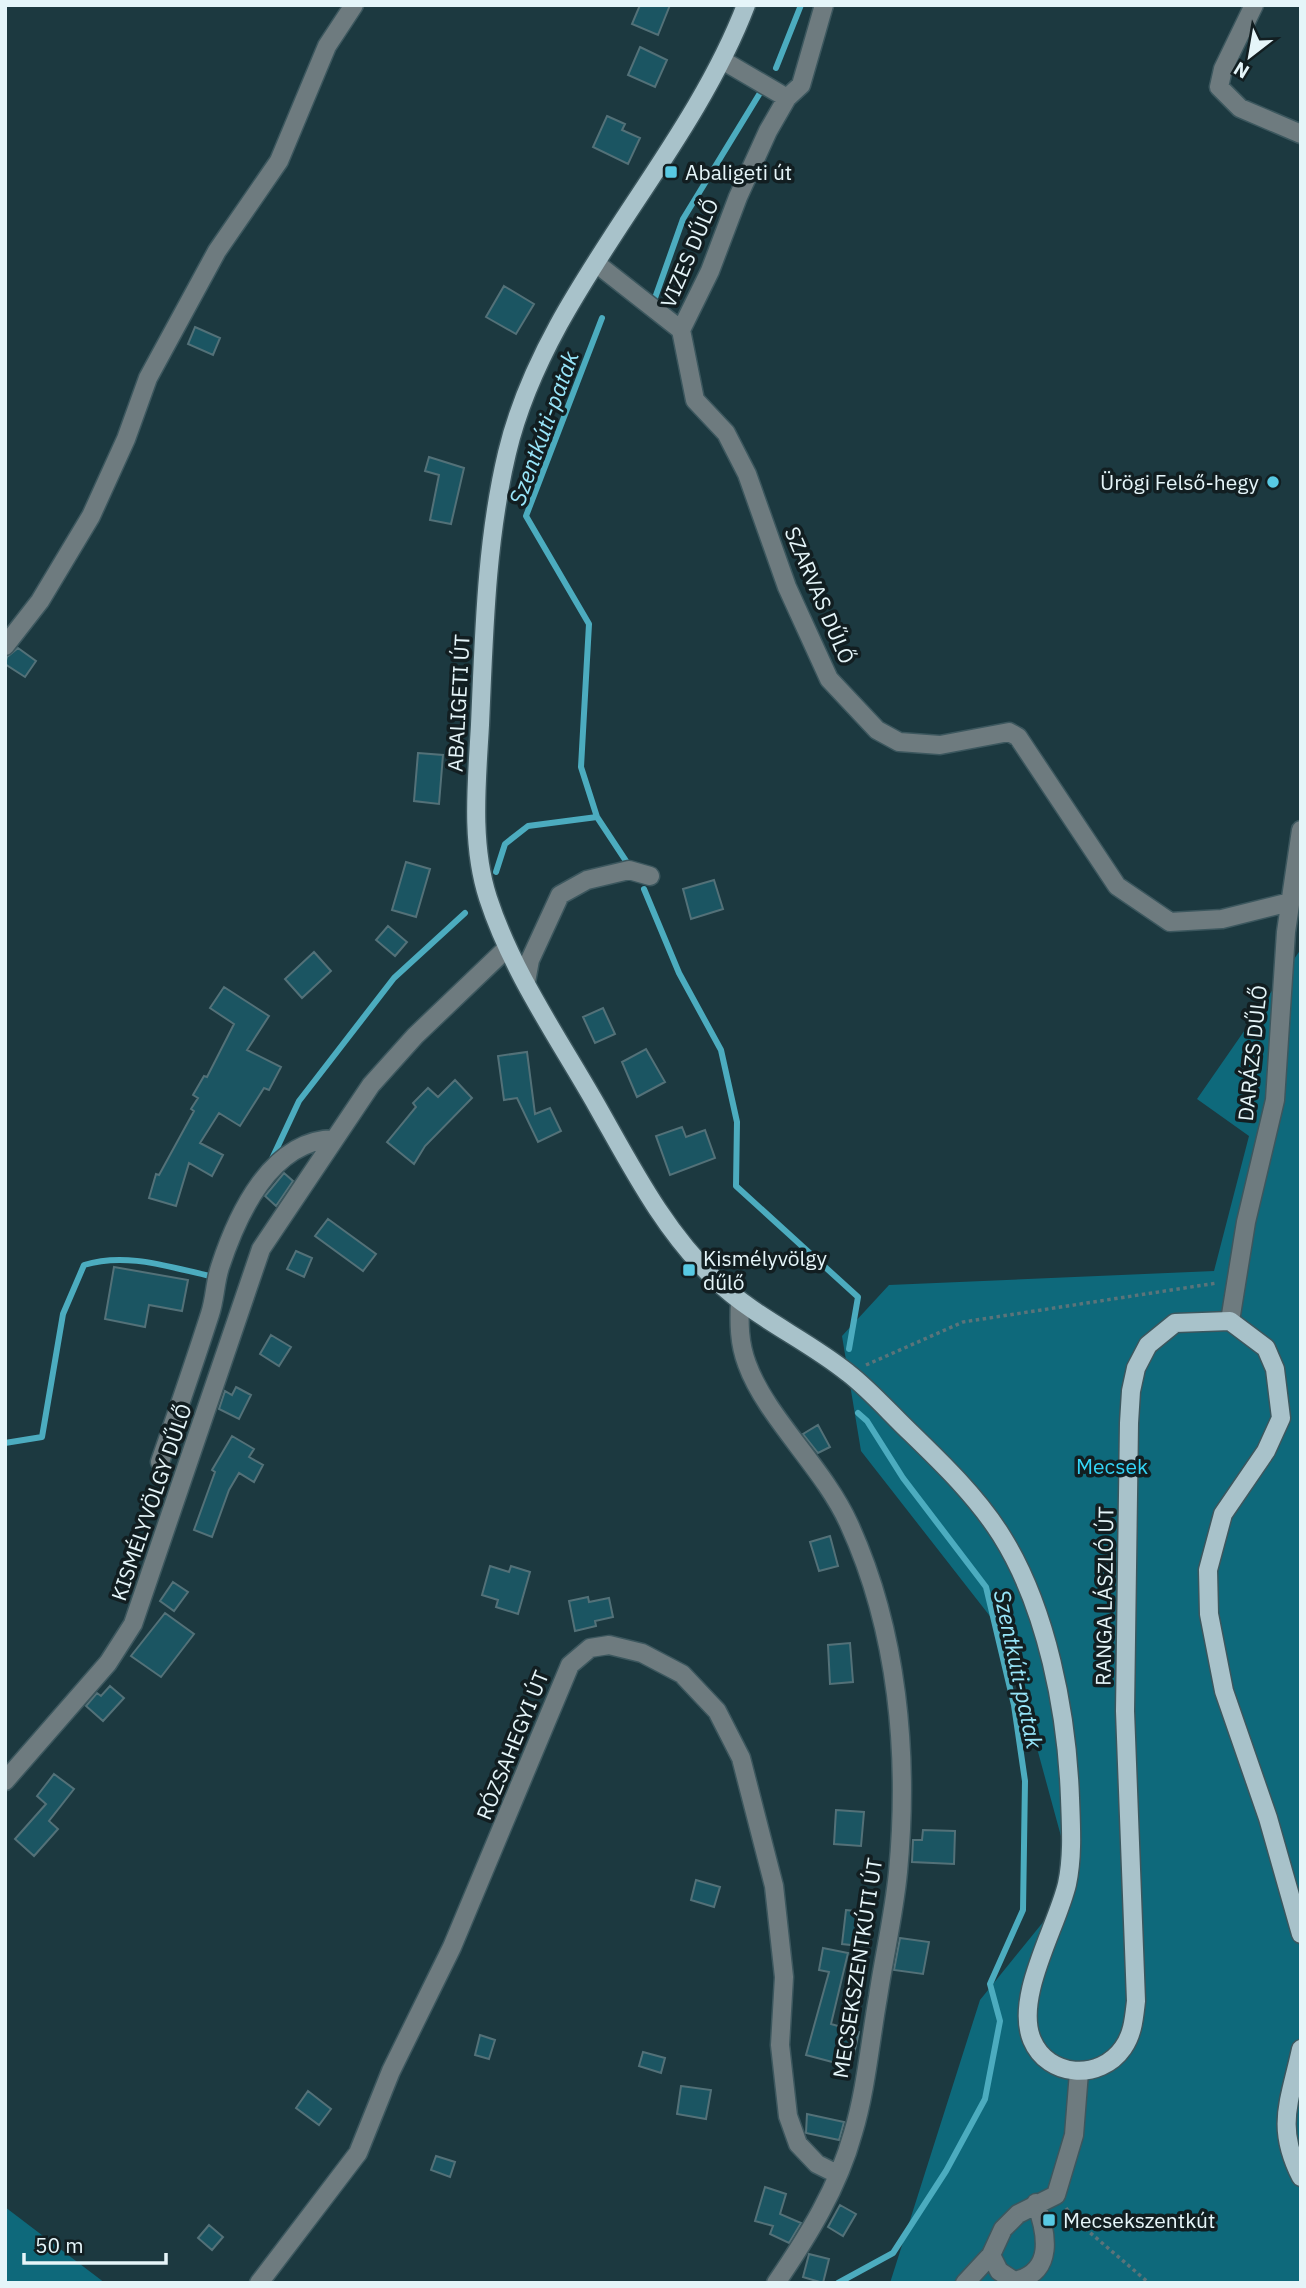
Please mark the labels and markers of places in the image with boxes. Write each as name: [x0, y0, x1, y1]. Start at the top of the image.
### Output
place label: Abaligeti út: [685, 158, 792, 186]
marker: Abaligeti út: [663, 164, 679, 180]
place label: Ürögi Felső-hegy: [1100, 468, 1260, 496]
marker: Ürögi Felső-hegy: [1265, 474, 1281, 490]
place label: Kismélyvölgy dűlő: [703, 1244, 827, 1296]
marker: Kismélyvölgy dűlő: [681, 1262, 697, 1278]
place label: Mecsekszentkút: [1063, 2206, 1215, 2234]
marker: Mecsekszentkút: [1041, 2212, 1057, 2228]

